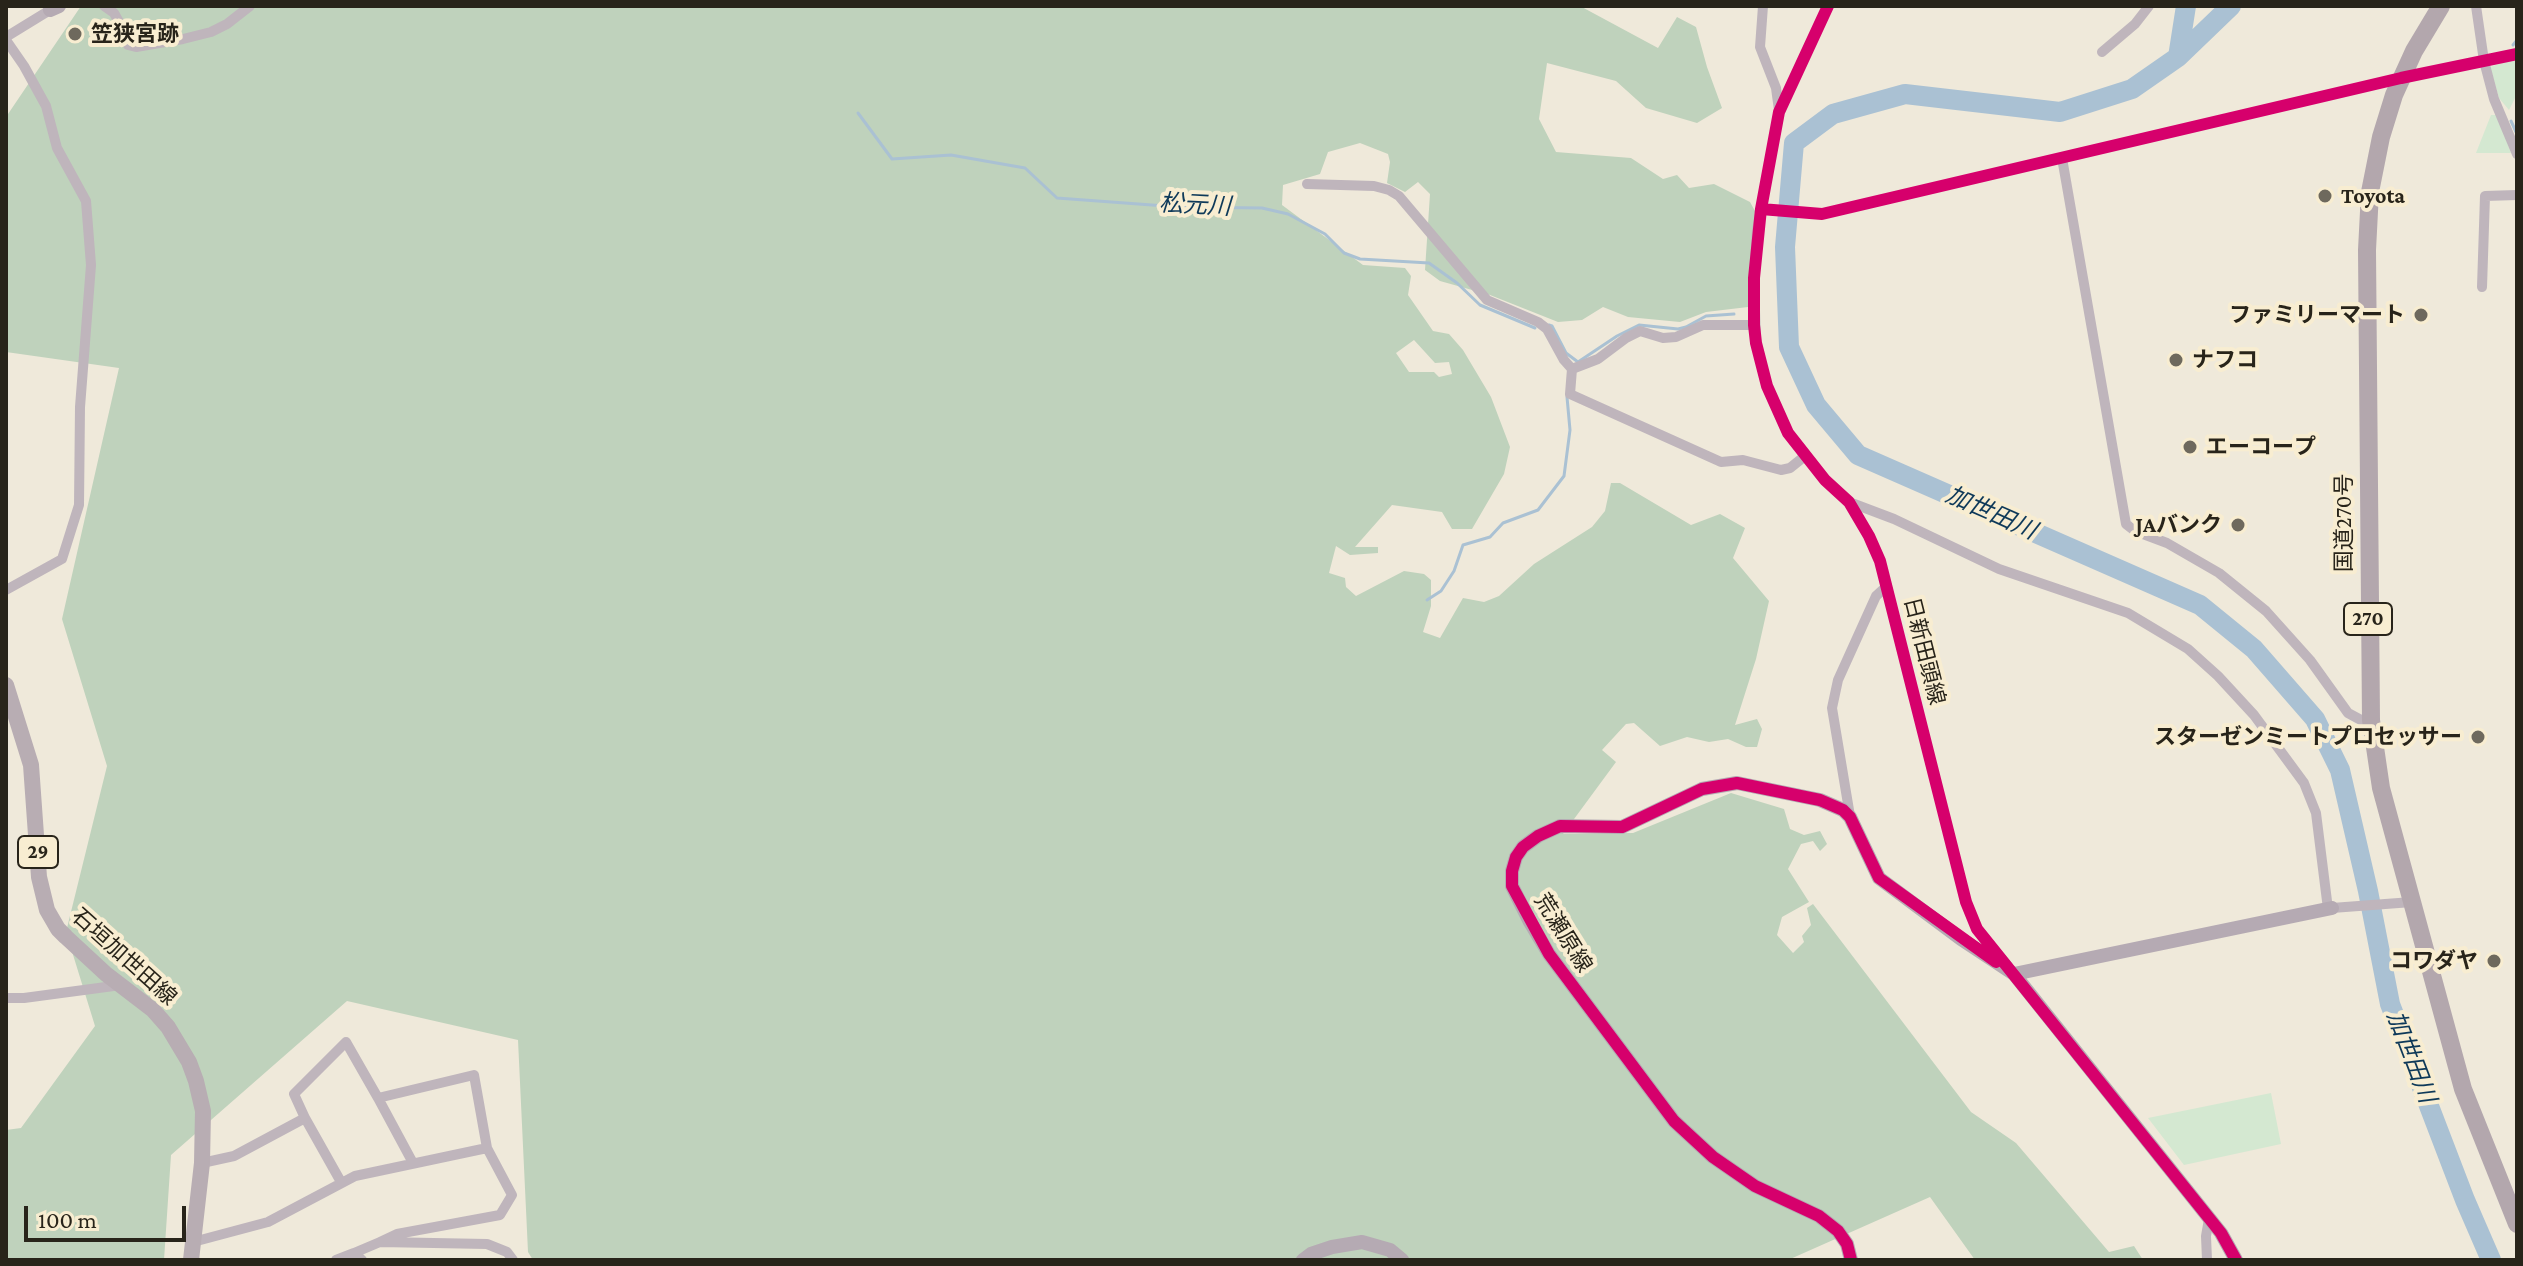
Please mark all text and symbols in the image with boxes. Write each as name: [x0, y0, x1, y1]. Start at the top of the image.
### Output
place label: 笠狭宮跡: [91, 21, 179, 47]
marker: 笠狭宮跡: [66, 25, 84, 43]
place label: Toyota: [2341, 183, 2405, 209]
marker: Toyota: [2316, 187, 2334, 205]
water label: 松元川: [1158, 189, 1232, 221]
place label: ファミリーマート: [2229, 302, 2405, 328]
marker: ファミリーマート: [2412, 306, 2430, 324]
place label: ナフコ: [2192, 347, 2258, 373]
marker: ナフコ: [2167, 351, 2185, 369]
place label: エーコープ: [2206, 434, 2316, 460]
marker: エーコープ: [2181, 438, 2199, 456]
street label: 国道270号: [2331, 474, 2357, 572]
water label: 加世田川: [1941, 480, 2041, 546]
place label: JAバンク: [2136, 512, 2222, 538]
marker: JAバンク: [2229, 516, 2247, 534]
street label: 日新田頭線: [1898, 594, 1950, 708]
road number: 270: [2344, 603, 2392, 635]
place label: スターゼンミートプロセッサー: [2154, 724, 2462, 750]
marker: スターゼンミートプロセッサー: [2469, 728, 2487, 746]
road number: 29: [18, 836, 58, 868]
street label: 荒瀬原線: [1528, 889, 1598, 977]
street label: 石垣加世田線: [66, 903, 182, 1011]
place label: コワダヤ: [2390, 948, 2478, 974]
marker: コワダヤ: [2485, 952, 2503, 970]
water label: 加世田川: [2380, 1007, 2442, 1107]
scale bar: [28, 1190, 190, 1240]
text: 100 m: [38, 1206, 97, 1233]

